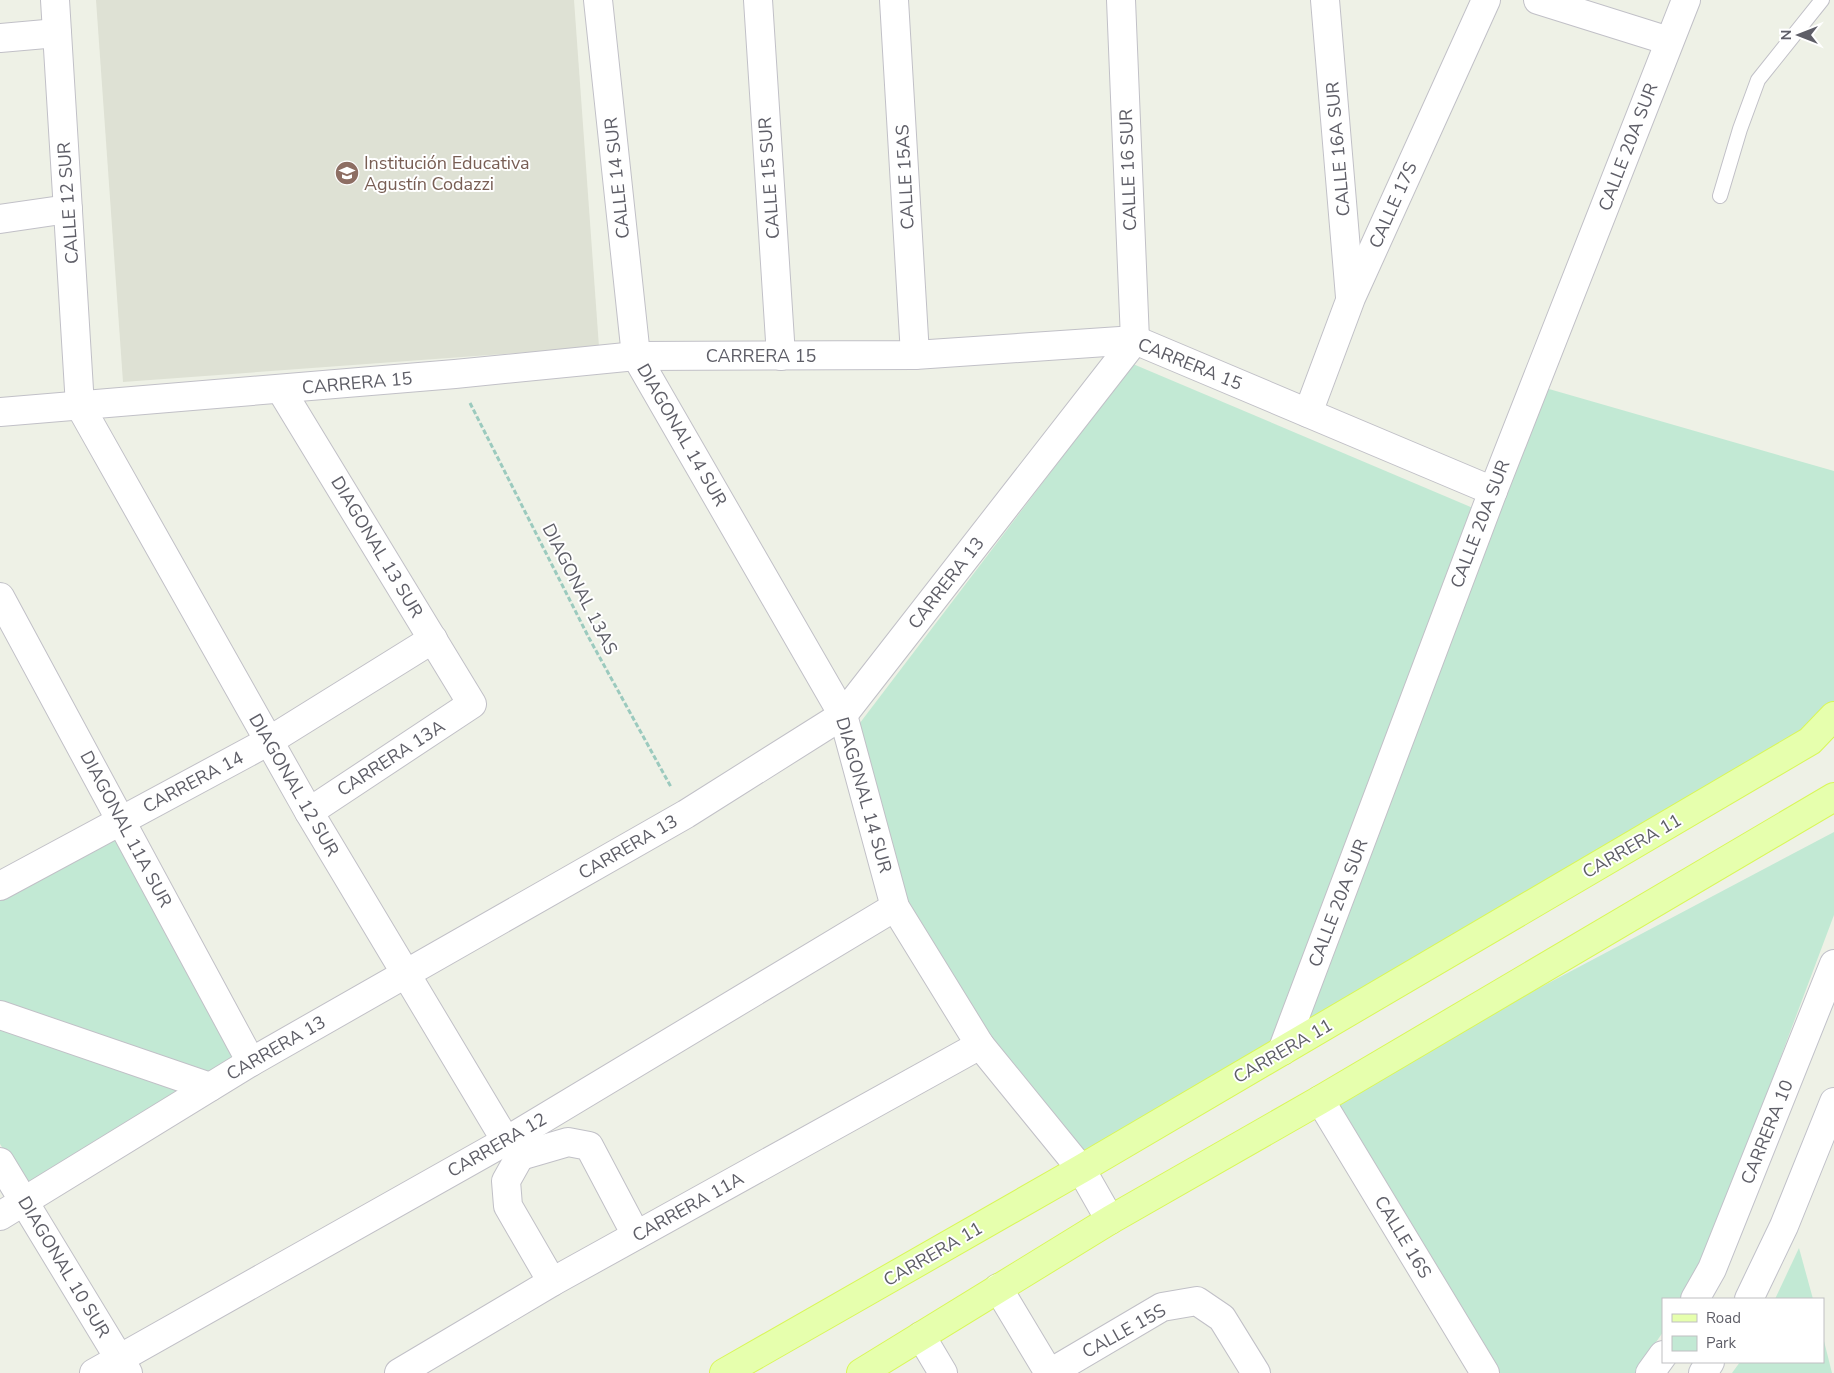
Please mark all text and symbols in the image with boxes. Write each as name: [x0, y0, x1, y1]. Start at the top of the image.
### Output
north arrow: [1774, 10, 1824, 60]
text: N: [1777, 30, 1796, 40]
street label: CALLE 20A SUR: [1593, 80, 1663, 214]
street label: CALLE 16A SUR: [1320, 81, 1356, 217]
street label: CALLE 16 SUR: [1114, 109, 1142, 231]
street label: CALLE 14 SUR: [599, 116, 635, 240]
street label: CALLE 15 SUR: [753, 116, 785, 240]
street label: CALLE 15AS: [890, 124, 920, 230]
street label: CALLE 12 SUR: [52, 141, 84, 265]
place label: Institución Educativa Agustín Codazzi: [364, 151, 530, 196]
street label: CALLE 17S: [1363, 158, 1423, 252]
school or university icon: Institución Educativa Agustín Codazzi: [334, 160, 360, 186]
street label: CARRERA 15: [1134, 332, 1246, 396]
street label: CARRERA 15: [706, 344, 816, 368]
street label: DIAGONAL 14 SUR: [631, 359, 733, 511]
street label: CARRERA 15: [301, 366, 413, 400]
street label: CALLE 20A SUR: [1445, 457, 1515, 591]
street label: DIAGONAL 13 SUR: [325, 472, 429, 622]
street label: DIAGONAL 13AS: [537, 519, 623, 659]
street label: CARRERA 13: [902, 532, 990, 634]
street label: DIAGONAL 12 SUR: [243, 709, 345, 861]
street label: CARRERA 13A: [333, 714, 449, 802]
street label: DIAGONAL 14 SUR: [830, 714, 898, 876]
street label: CARRERA 14: [139, 745, 248, 819]
street label: DIAGONAL 11A SUR: [75, 746, 177, 912]
street label: CARRERA 11: [1578, 808, 1686, 884]
street label: CARRERA 13: [574, 809, 682, 885]
street label: CALLE 20A SUR: [1303, 836, 1373, 970]
street label: CARRERA 13: [222, 1010, 330, 1086]
street label: CARRERA 11: [1229, 1013, 1337, 1089]
street label: CARRERA 10: [1735, 1076, 1799, 1188]
street label: CARRERA 12: [443, 1107, 551, 1183]
street label: CARRERA 11A: [628, 1166, 748, 1248]
street label: CALLE 16S: [1369, 1191, 1437, 1283]
street label: DIAGONAL 10 SUR: [12, 1192, 116, 1342]
street label: CARRERA 11: [879, 1216, 987, 1292]
street label: CALLE 15S: [1078, 1298, 1170, 1364]
legend: [1662, 1298, 1824, 1363]
text: Road: [1706, 1308, 1741, 1328]
text: Park: [1706, 1333, 1736, 1353]

